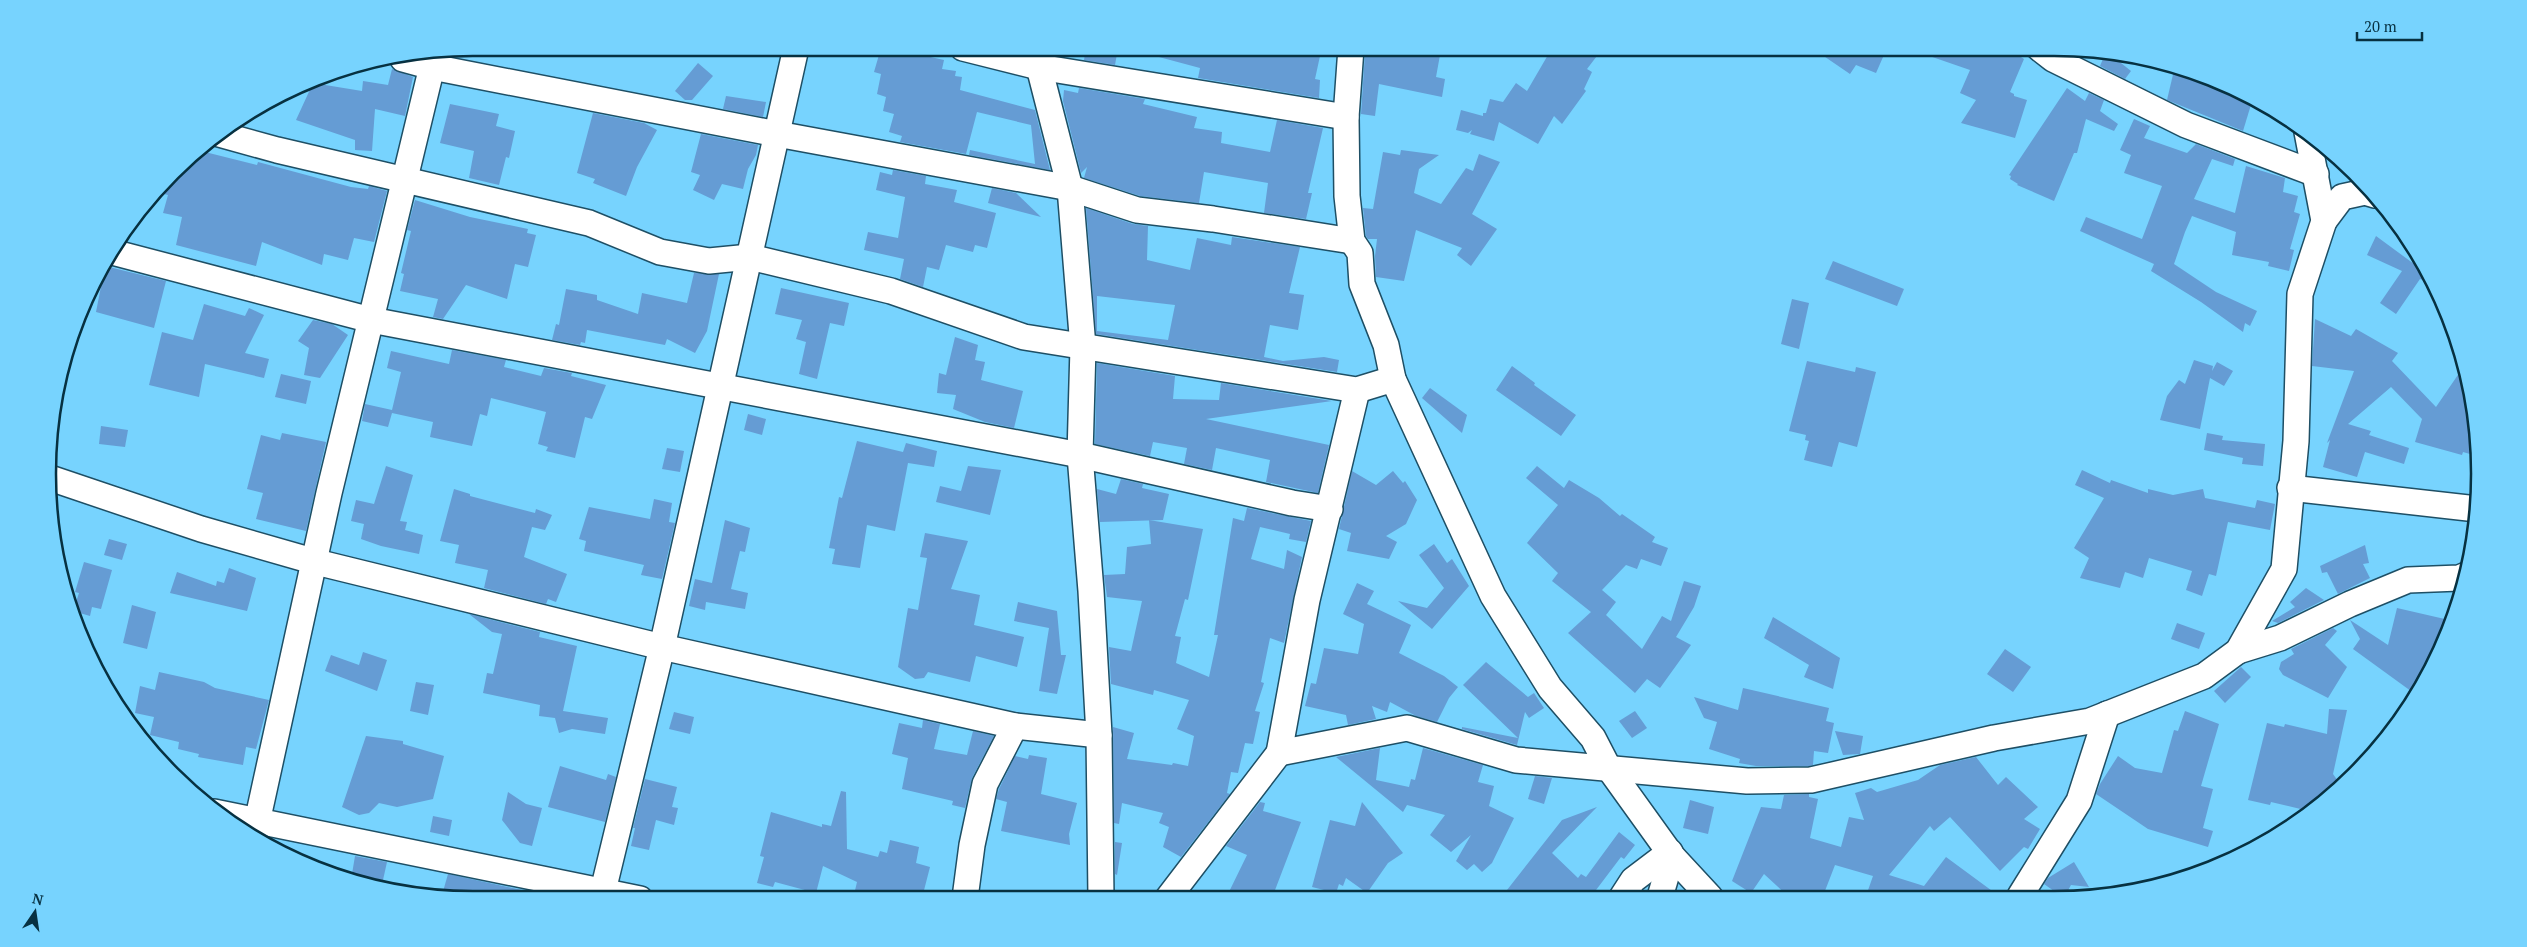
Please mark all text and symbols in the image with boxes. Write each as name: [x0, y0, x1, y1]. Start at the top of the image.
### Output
scale bar: [2357, 10, 2422, 42]
text: 20 m: [2364, 16, 2397, 36]
north arrow: [10, 887, 60, 937]
text: N: [31, 888, 46, 909]

